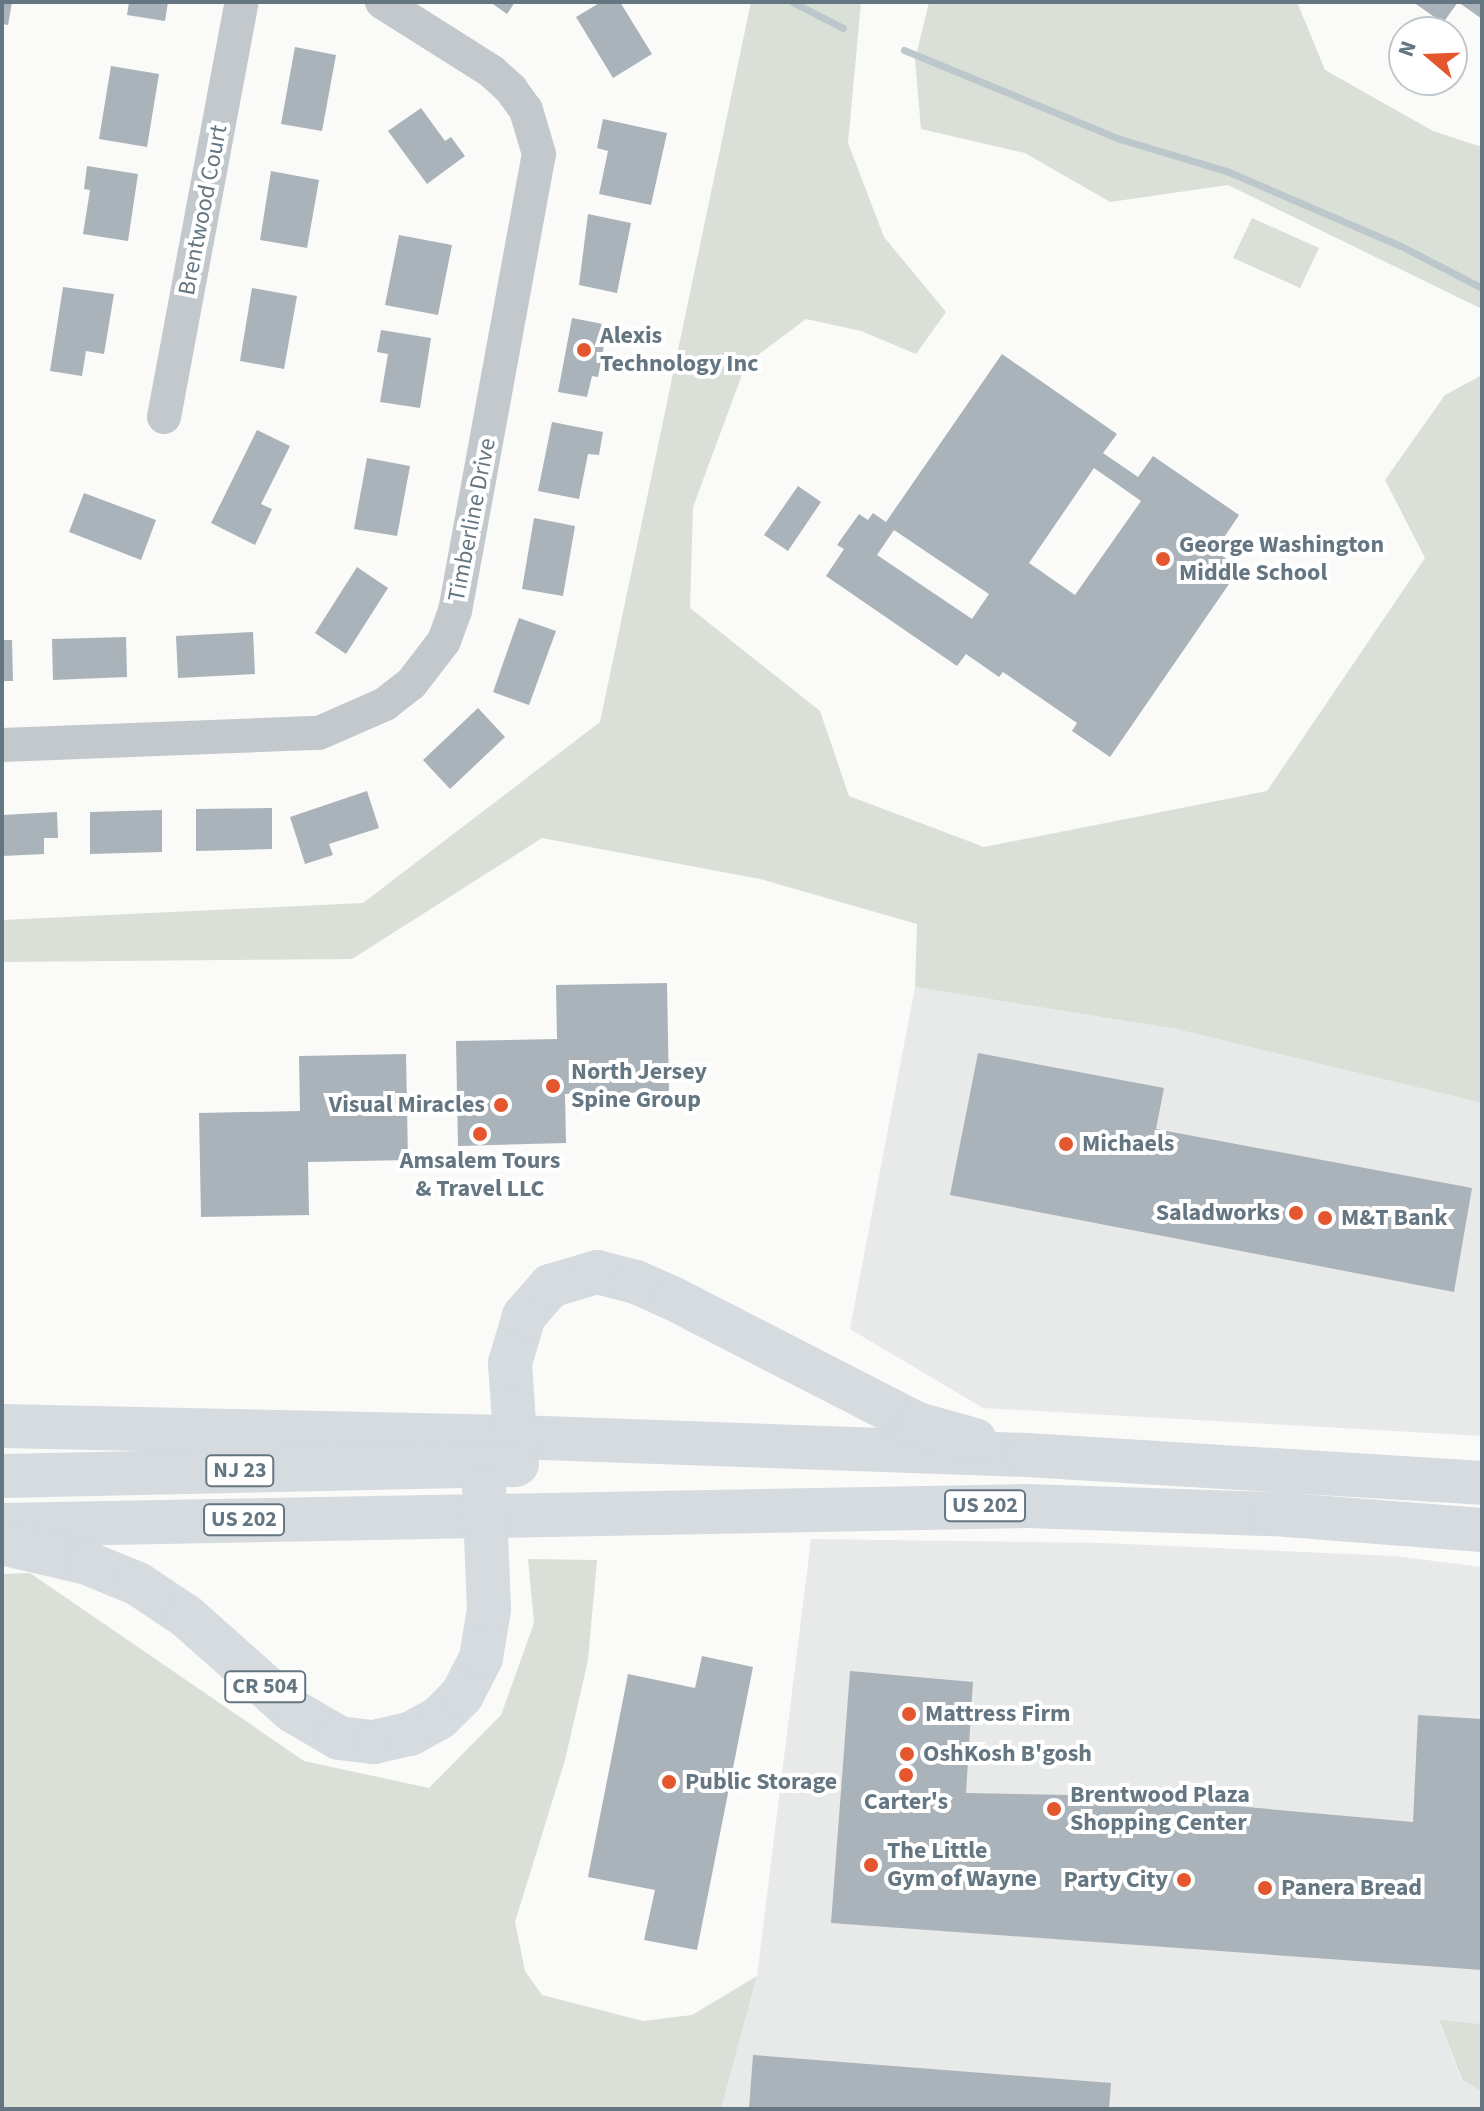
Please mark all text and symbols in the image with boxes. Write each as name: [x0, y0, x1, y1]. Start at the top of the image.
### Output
north arrow: [1388, 16, 1468, 96]
text: N: [1390, 37, 1425, 61]
street label: Brentwood Court: [172, 122, 234, 298]
place label: Alexis Technology Inc: [600, 322, 759, 378]
marker: Alexis Technology Inc: [575, 341, 593, 359]
street label: Timberline Drive: [442, 436, 502, 604]
place label: George Washington Middle School: [1179, 531, 1384, 587]
marker: George Washington Middle School: [1154, 550, 1172, 568]
place label: North Jersey Spine Group: [571, 1058, 707, 1114]
marker: North Jersey Spine Group: [542, 1075, 564, 1097]
place label: Visual Miracles: [329, 1091, 485, 1119]
marker: Visual Miracles: [492, 1096, 510, 1114]
marker: Amsalem Tours & Travel LLC: [471, 1125, 489, 1143]
place label: Michaels: [1082, 1130, 1174, 1158]
marker: Michaels: [1057, 1135, 1075, 1153]
place label: Amsalem Tours & Travel LLC: [400, 1147, 560, 1203]
place label: Saladworks: [1156, 1199, 1280, 1227]
marker: Saladworks: [1287, 1204, 1305, 1222]
place label: M&T Bank: [1341, 1204, 1447, 1232]
marker: M&T Bank: [1316, 1209, 1334, 1227]
road number: NJ 23: [204, 1453, 276, 1489]
road number: US 202: [943, 1488, 1027, 1524]
road number: US 202: [202, 1502, 286, 1538]
road number: CR 504: [223, 1669, 307, 1705]
place label: Mattress Firm: [925, 1700, 1071, 1728]
marker: Mattress Firm: [900, 1705, 918, 1723]
place label: OshKosh B'gosh: [923, 1740, 1092, 1768]
marker: OshKosh B'gosh: [898, 1745, 916, 1763]
marker: Carter's: [897, 1766, 915, 1784]
place label: Public Storage: [685, 1768, 837, 1796]
marker: Public Storage: [660, 1773, 678, 1791]
place label: Brentwood Plaza Shopping Center: [1070, 1781, 1250, 1837]
place label: Carter's: [864, 1788, 948, 1816]
marker: Brentwood Plaza Shopping Center: [1045, 1800, 1063, 1818]
place label: The Little Gym of Wayne: [887, 1837, 1037, 1893]
marker: The Little Gym of Wayne: [862, 1856, 880, 1874]
place label: Party City: [1064, 1866, 1168, 1894]
marker: Party City: [1175, 1871, 1193, 1889]
place label: Panera Bread: [1281, 1874, 1422, 1902]
marker: Panera Bread: [1256, 1879, 1274, 1897]

